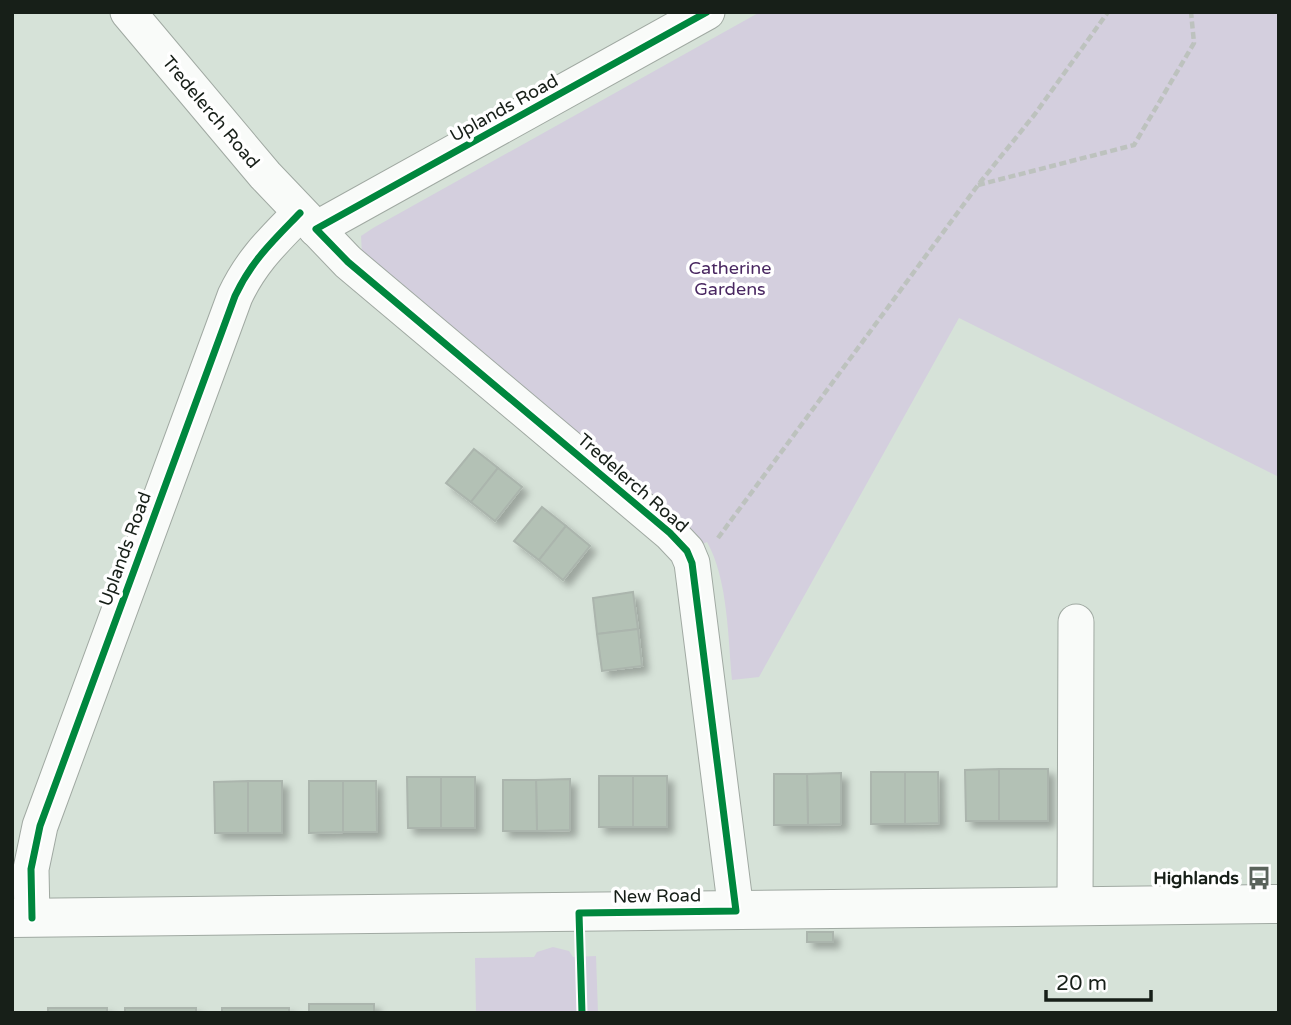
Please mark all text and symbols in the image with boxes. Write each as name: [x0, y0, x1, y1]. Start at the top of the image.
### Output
street label: Tredelerch Road: [158, 51, 264, 173]
street label: Uplands Road: [446, 69, 562, 147]
park label: Catherine Gardens: [689, 257, 771, 300]
street label: Tredelerch Road: [573, 429, 693, 537]
street label: Uplands Road: [94, 489, 156, 609]
bus stop icon: Highlands: [1245, 864, 1273, 892]
place label: Highlands: [1153, 867, 1239, 889]
street label: New Road: [613, 884, 701, 908]
scale bar: [1046, 958, 1151, 1002]
text: 20 m: [1056, 971, 1107, 996]

